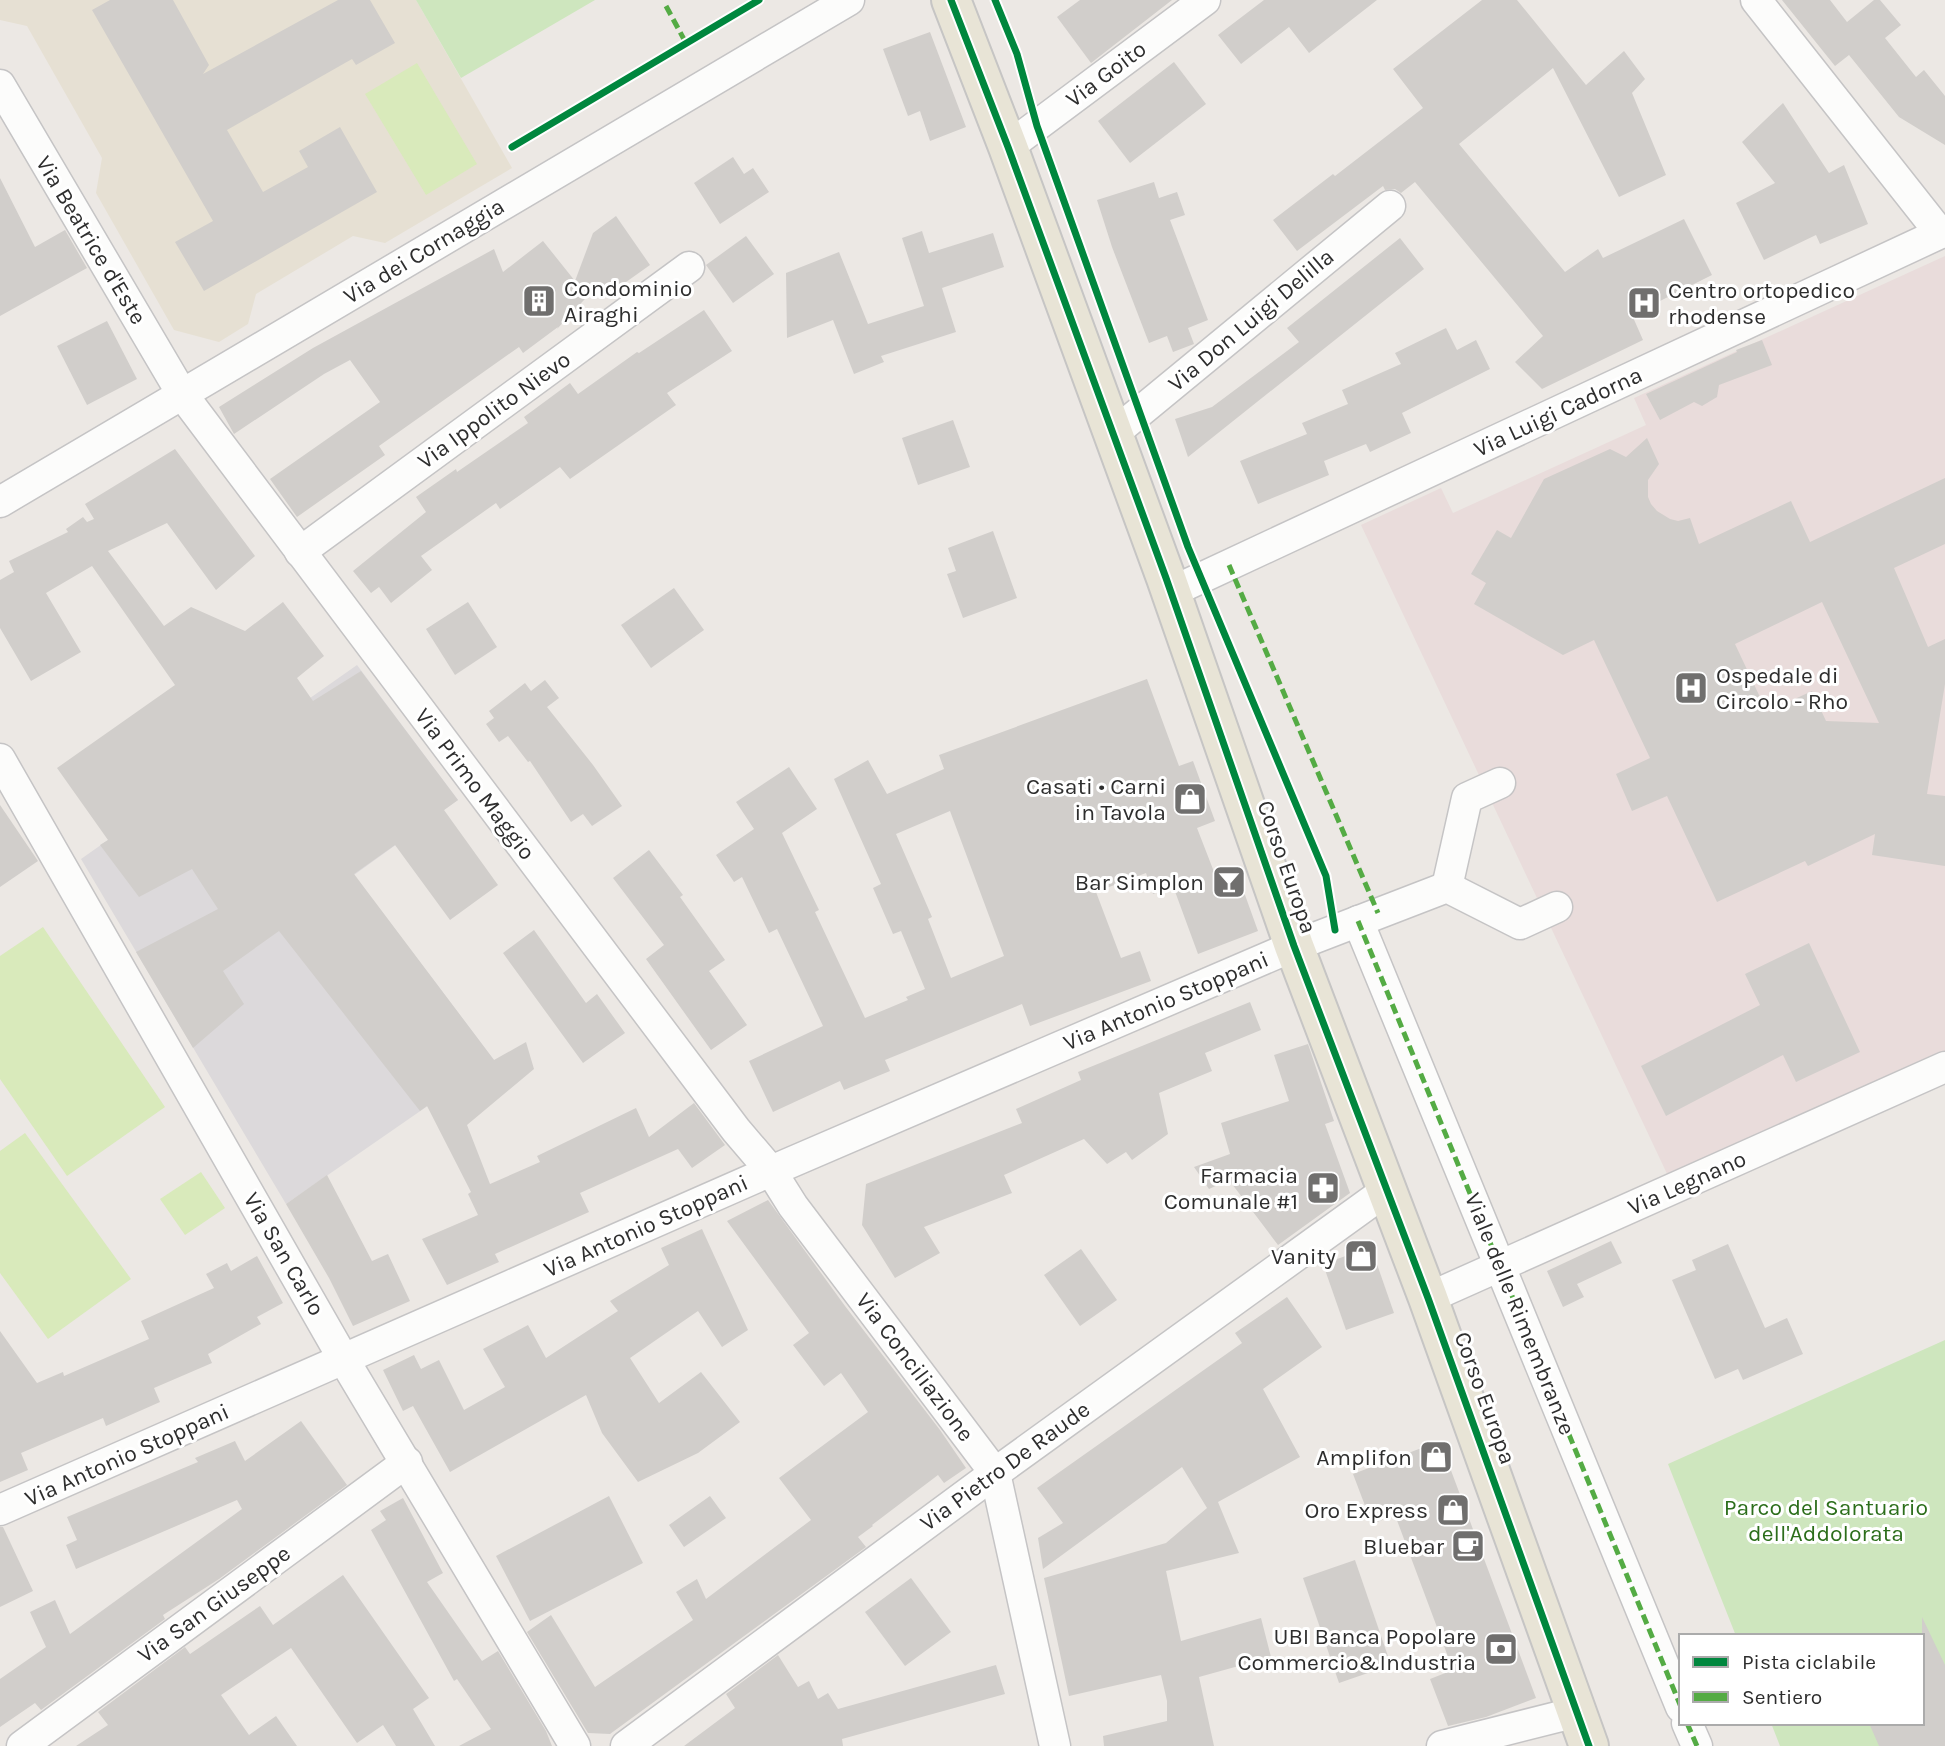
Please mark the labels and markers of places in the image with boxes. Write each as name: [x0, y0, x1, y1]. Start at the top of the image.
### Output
place label: Condominio Airaghi: [564, 275, 692, 328]
place label: Centro ortopedico rhodense: [1668, 277, 1855, 330]
building icon: Condominio Airaghi: [520, 282, 558, 320]
hospital icon: Centro ortopedico rhodense: [1625, 284, 1663, 322]
place label: Ospedale di Circolo - Rho: [1716, 662, 1848, 715]
hospital icon: Ospedale di Circolo - Rho: [1672, 669, 1710, 707]
place label: Casati • Carni in Tavola: [1026, 773, 1166, 826]
shop icon: Casati • Carni in Tavola: [1171, 780, 1209, 818]
bar icon: Bar Simplon: [1210, 863, 1248, 901]
place label: Bar Simplon: [1075, 869, 1204, 896]
place label: Farmacia Comunale #1: [1164, 1162, 1298, 1215]
pharmacy icon: Farmacia Comunale #1: [1304, 1169, 1342, 1207]
shop icon: Vanity: [1342, 1237, 1380, 1275]
place label: Vanity: [1271, 1243, 1336, 1270]
shop icon: Amplifon: [1417, 1438, 1455, 1476]
place label: Amplifon: [1316, 1444, 1412, 1471]
shop icon: Oro Express: [1434, 1491, 1472, 1529]
place label: Oro Express: [1304, 1497, 1428, 1524]
cafe icon: Bluebar: [1449, 1527, 1487, 1565]
place label: Bluebar: [1363, 1533, 1445, 1560]
place label: UBI Banca Popolare Commercio&Industria: [1237, 1623, 1476, 1676]
bank icon: UBI Banca Popolare Commercio&Industria: [1482, 1630, 1520, 1668]

